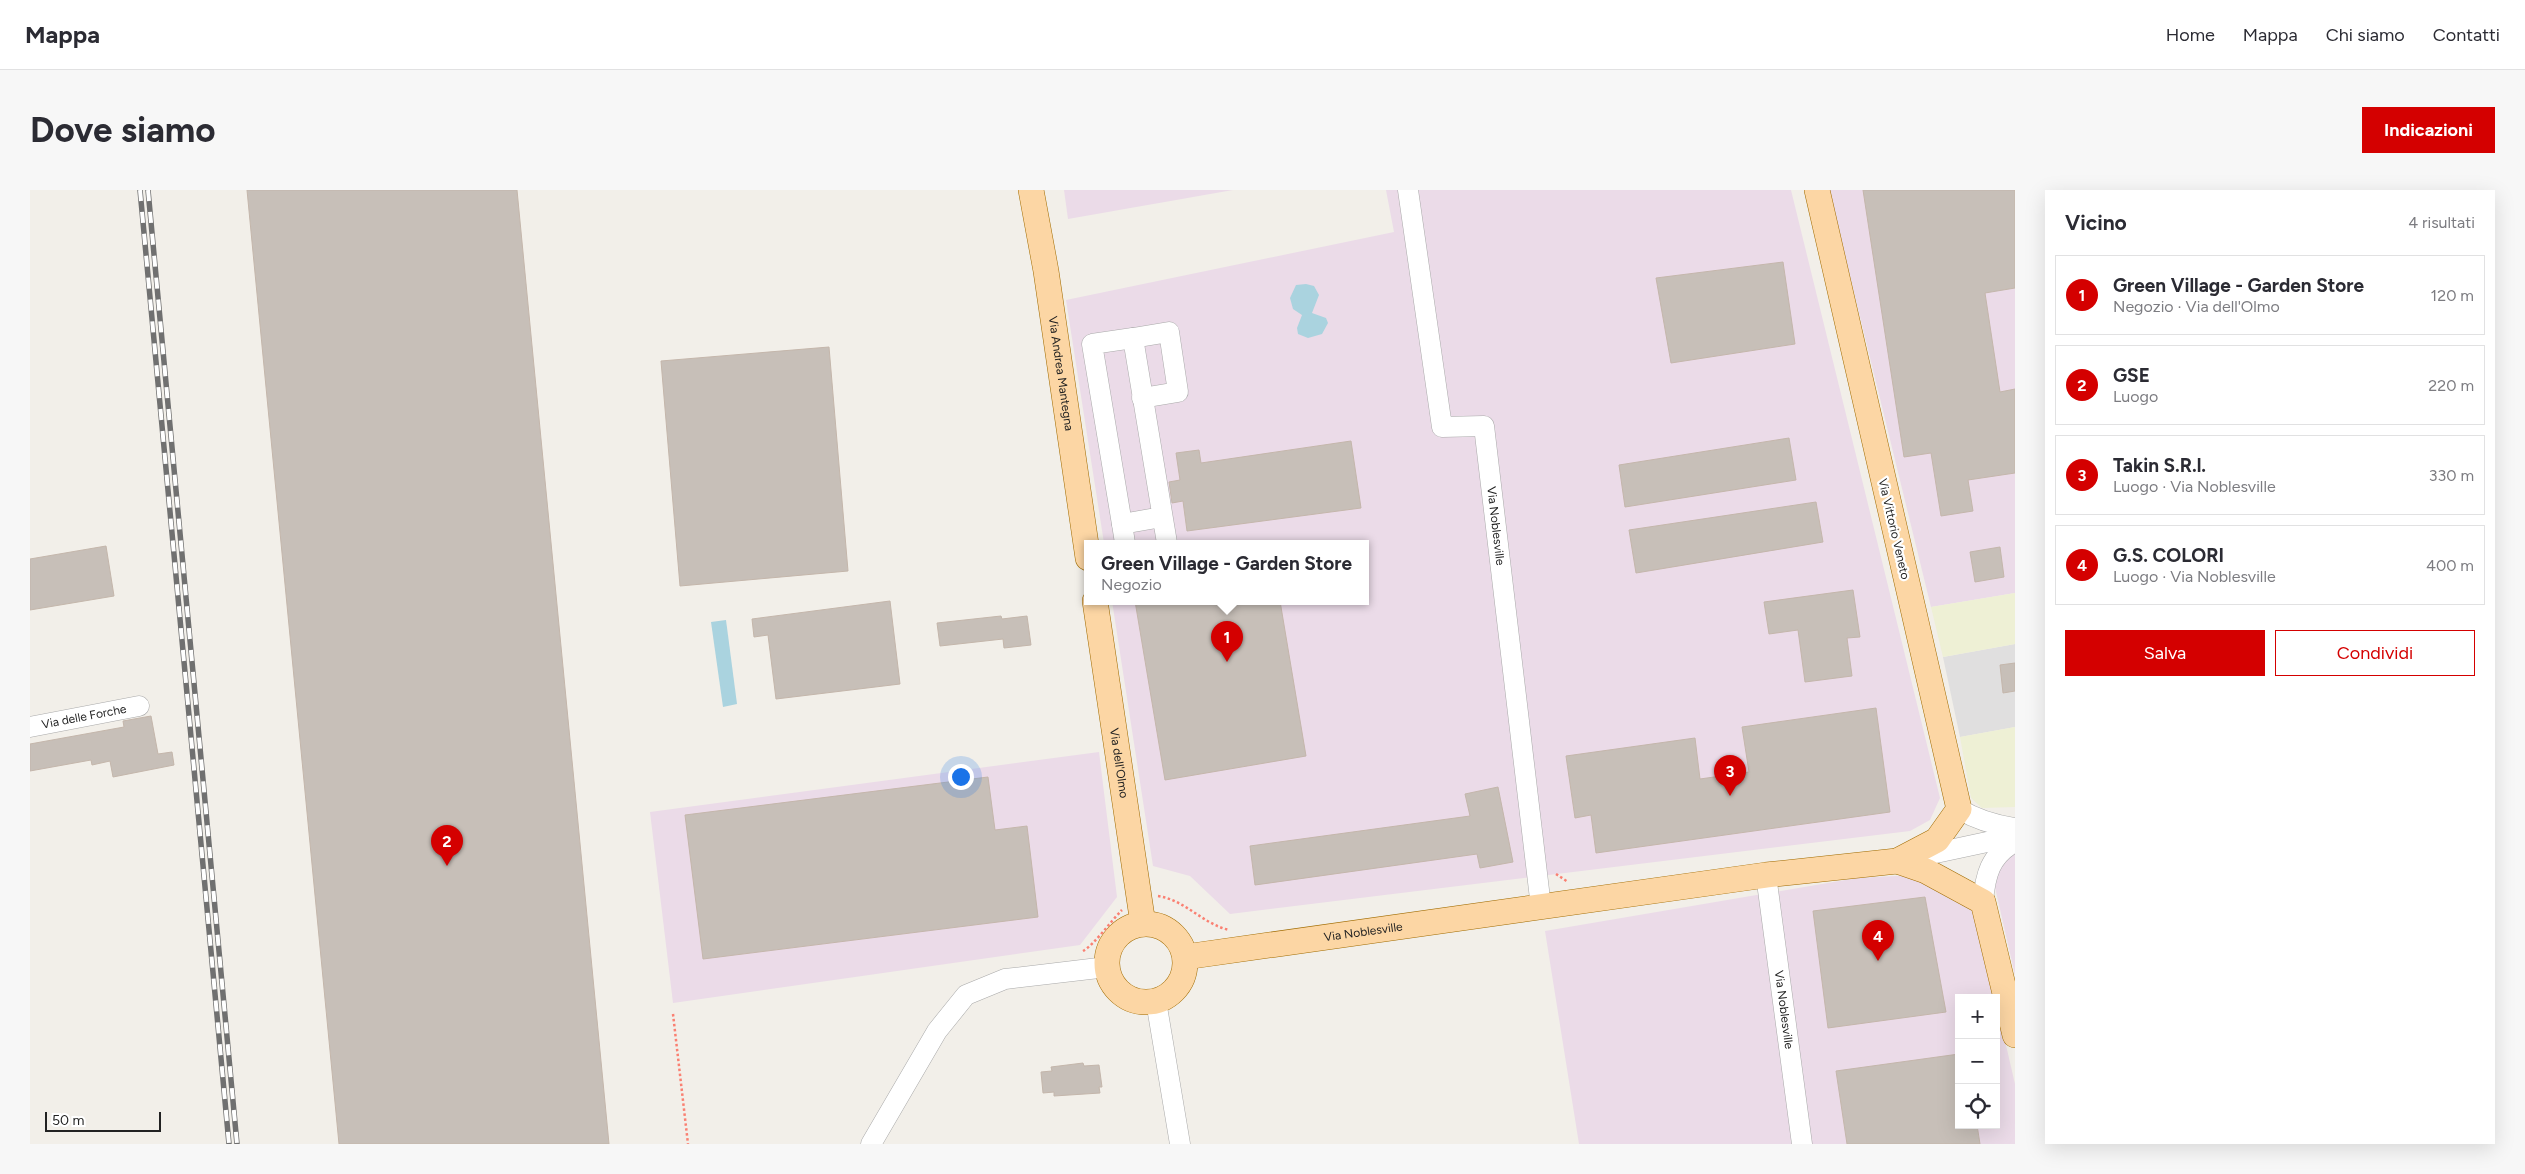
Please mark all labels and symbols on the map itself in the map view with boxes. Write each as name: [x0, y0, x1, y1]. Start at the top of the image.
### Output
street label: Via Andrea Mantegna: [1046, 315, 1076, 432]
street label: Via Vittorio Veneto: [1876, 477, 1912, 581]
street label: Via Noblesville: [1484, 486, 1507, 566]
pin: 1: [1211, 621, 1243, 662]
street label: Via delle Forche: [41, 702, 128, 732]
street label: Via dell'Olmo: [1107, 727, 1131, 799]
pin: 3: [1714, 755, 1746, 796]
your location: [948, 764, 974, 790]
pin: 2: [431, 825, 463, 866]
street label: Via Noblesville: [1323, 919, 1404, 944]
pin: 4: [1862, 920, 1894, 961]
street label: Via Noblesville: [1772, 970, 1796, 1050]
scale bar: [45, 1109, 161, 1132]

